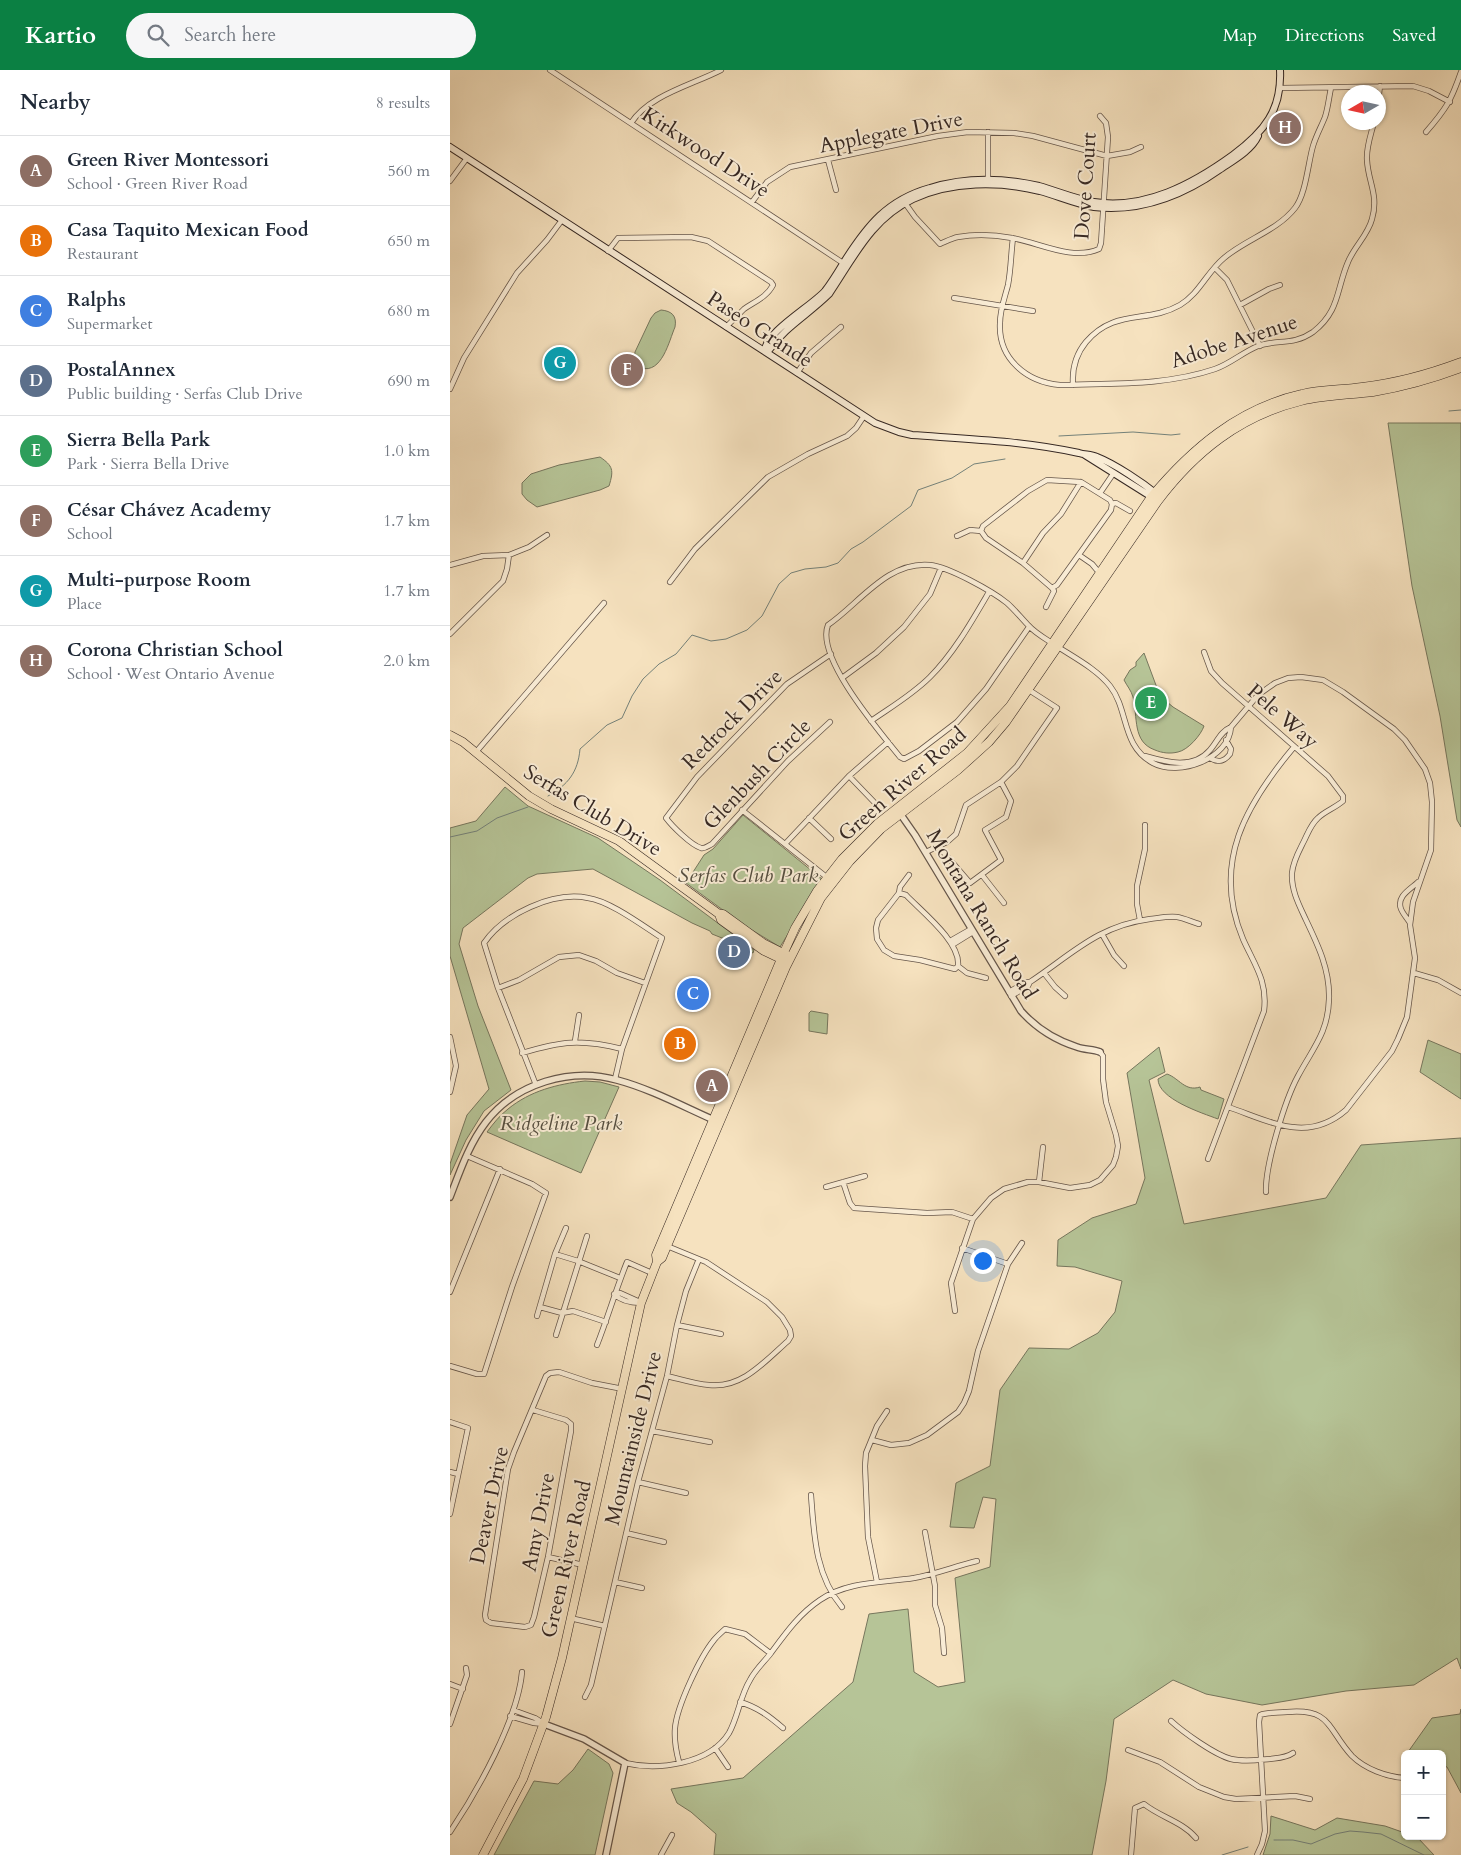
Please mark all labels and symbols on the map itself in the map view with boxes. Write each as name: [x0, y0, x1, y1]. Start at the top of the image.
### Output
north arrow: [1341, 85, 1386, 130]
street label: Kirkwood Drive: [636, 100, 776, 205]
street label: Applegate Drive: [817, 104, 965, 161]
pin: H: [1269, 109, 1301, 147]
street label: Dove Court: [1067, 131, 1104, 241]
street label: Paseo Grande: [701, 284, 818, 375]
street label: Adobe Avenue: [1167, 307, 1301, 376]
pin: G: [544, 344, 576, 382]
pin: F: [611, 351, 643, 389]
street label: Redrock Drive: [676, 663, 789, 776]
street label: Pele Way: [1241, 677, 1325, 755]
pin: E: [1135, 684, 1167, 722]
street label: Glenbush Circle: [697, 712, 818, 836]
street label: Green River Road: [832, 721, 973, 848]
street label: Serfas Club Drive: [518, 758, 667, 863]
street label: Montana Ranch Road: [919, 824, 1044, 1005]
park label: Serfas Club Park: [678, 861, 819, 890]
pin: D: [718, 933, 750, 971]
pin: C: [677, 975, 709, 1013]
pin: B: [664, 1025, 696, 1063]
pin: A: [696, 1067, 728, 1105]
park label: Ridgeline Park: [500, 1109, 623, 1138]
your location: [970, 1248, 996, 1274]
street label: Mountainside Drive: [598, 1348, 669, 1528]
street label: Deaver Drive: [463, 1443, 516, 1567]
street label: Amy Drive: [515, 1470, 562, 1574]
street label: Green River Road: [534, 1477, 599, 1641]

